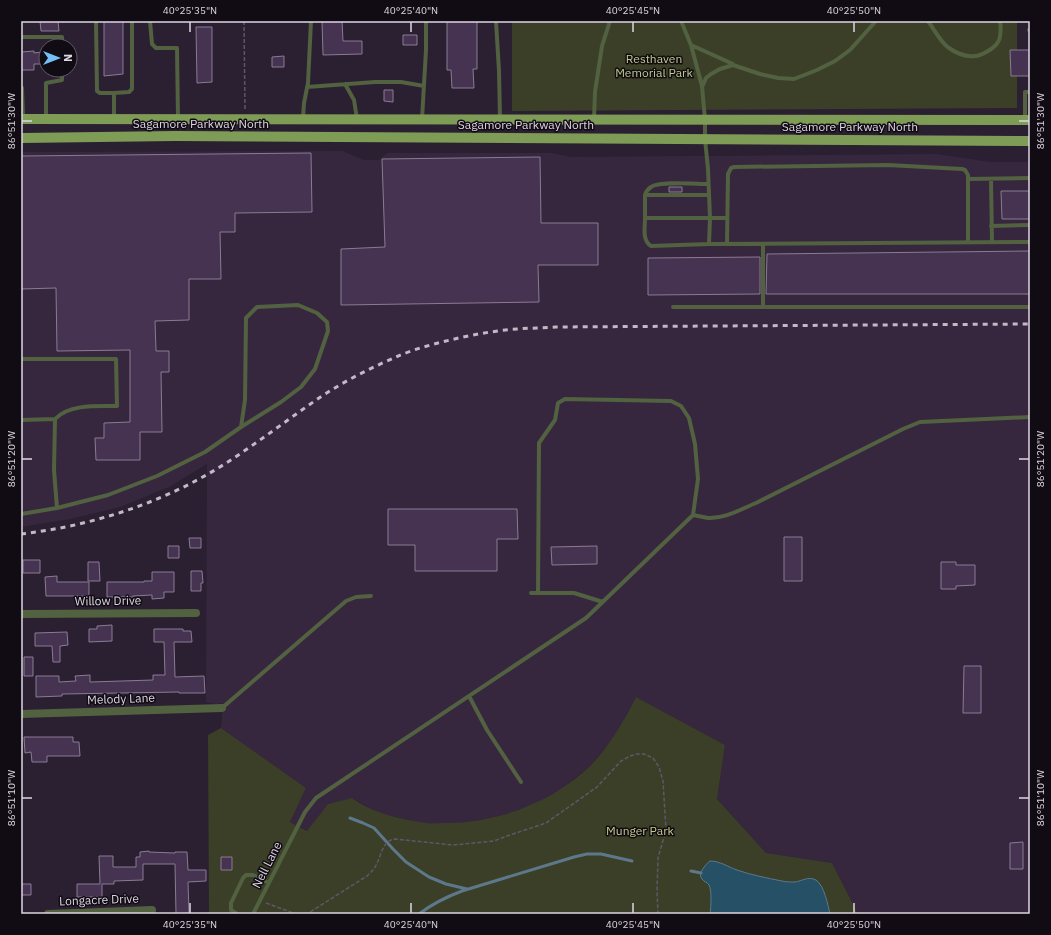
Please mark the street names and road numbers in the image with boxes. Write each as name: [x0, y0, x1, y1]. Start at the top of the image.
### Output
street label: Sagamore Parkway North: [133, 116, 269, 131]
street label: Sagamore Parkway North: [458, 117, 594, 132]
street label: Sagamore Parkway North: [782, 119, 918, 134]
street label: Willow Drive: [74, 592, 142, 609]
street label: Melody Lane: [87, 690, 156, 707]
street label: Nell Lane: [248, 839, 285, 891]
street label: Longacre Drive: [59, 891, 140, 908]

